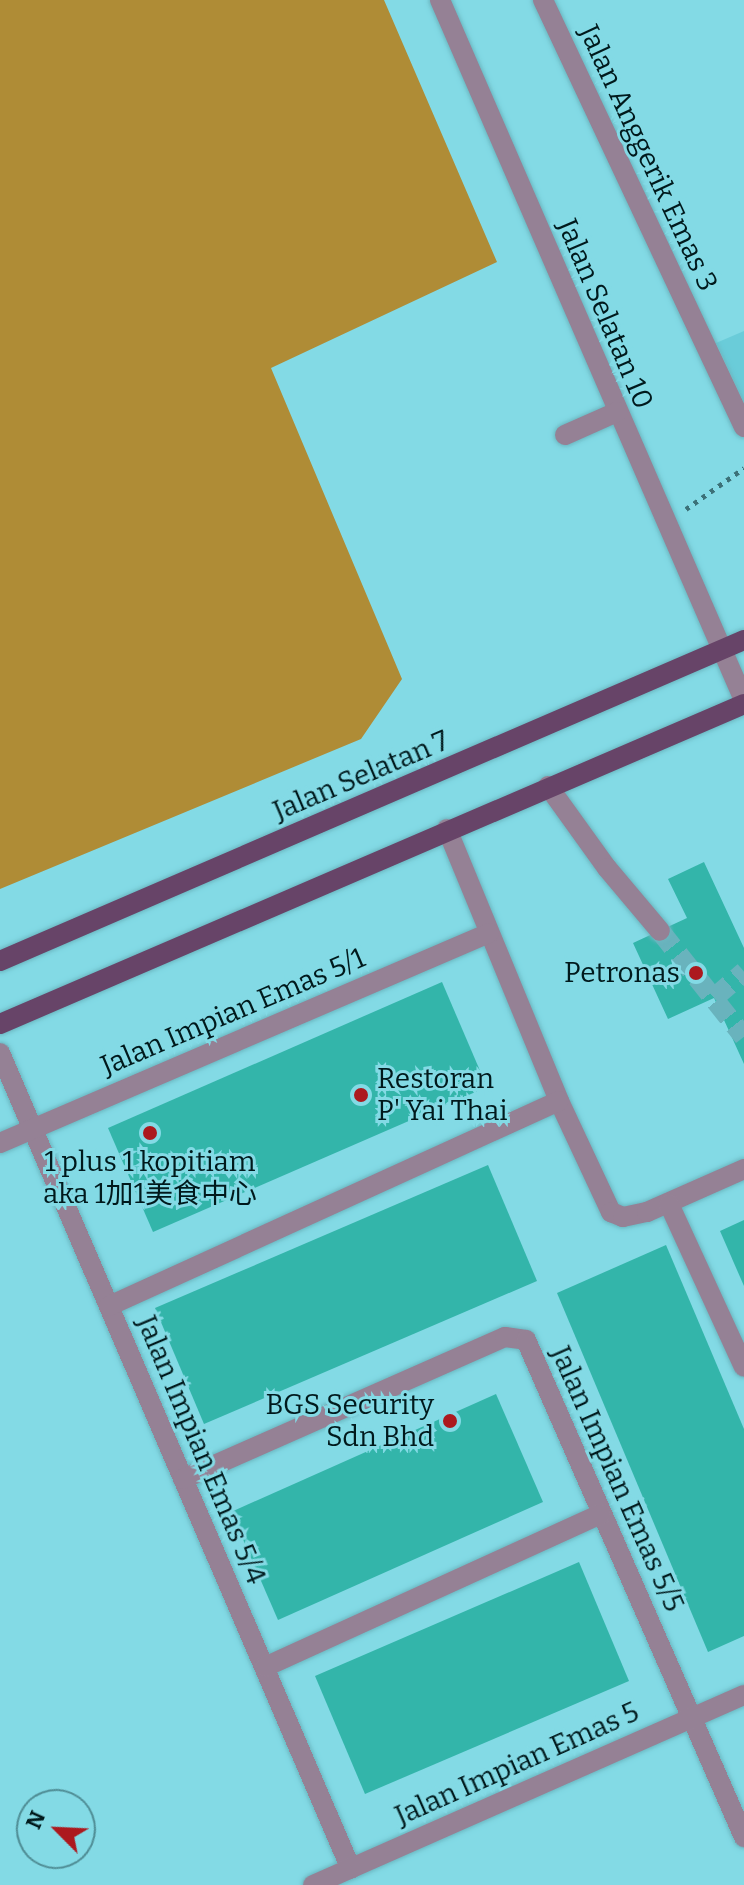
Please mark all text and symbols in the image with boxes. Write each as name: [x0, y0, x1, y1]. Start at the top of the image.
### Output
street label: Jalan Anggerik Emas 3: [572, 20, 724, 296]
street label: Jalan Selatan 10: [550, 214, 660, 414]
street label: Jalan Selatan 7: [268, 724, 454, 828]
street label: Jalan Impian Emas 5/1: [96, 941, 370, 1083]
place label: Petronas: [564, 956, 680, 990]
marker: Petronas: [687, 964, 705, 982]
place label: Restoran P' Yai Thai: [377, 1062, 508, 1128]
marker: Restoran P' Yai Thai: [352, 1086, 370, 1104]
marker: 1 plus 1 kopitiam aka 1加1美食中心: [141, 1124, 159, 1142]
place label: 1 plus 1 kopitiam aka 1加1美食中心: [43, 1145, 257, 1211]
street label: Jalan Impian Emas 5/4: [129, 1311, 273, 1589]
street label: Jalan Impian Emas 5/5: [543, 1341, 691, 1617]
place label: BGS Security Sdn Bhd: [265, 1388, 434, 1454]
marker: BGS Security Sdn Bhd: [441, 1412, 459, 1430]
street label: Jalan Impian Emas 5: [390, 1695, 644, 1833]
north arrow: [16, 1789, 96, 1869]
text: N: [20, 1807, 51, 1833]

